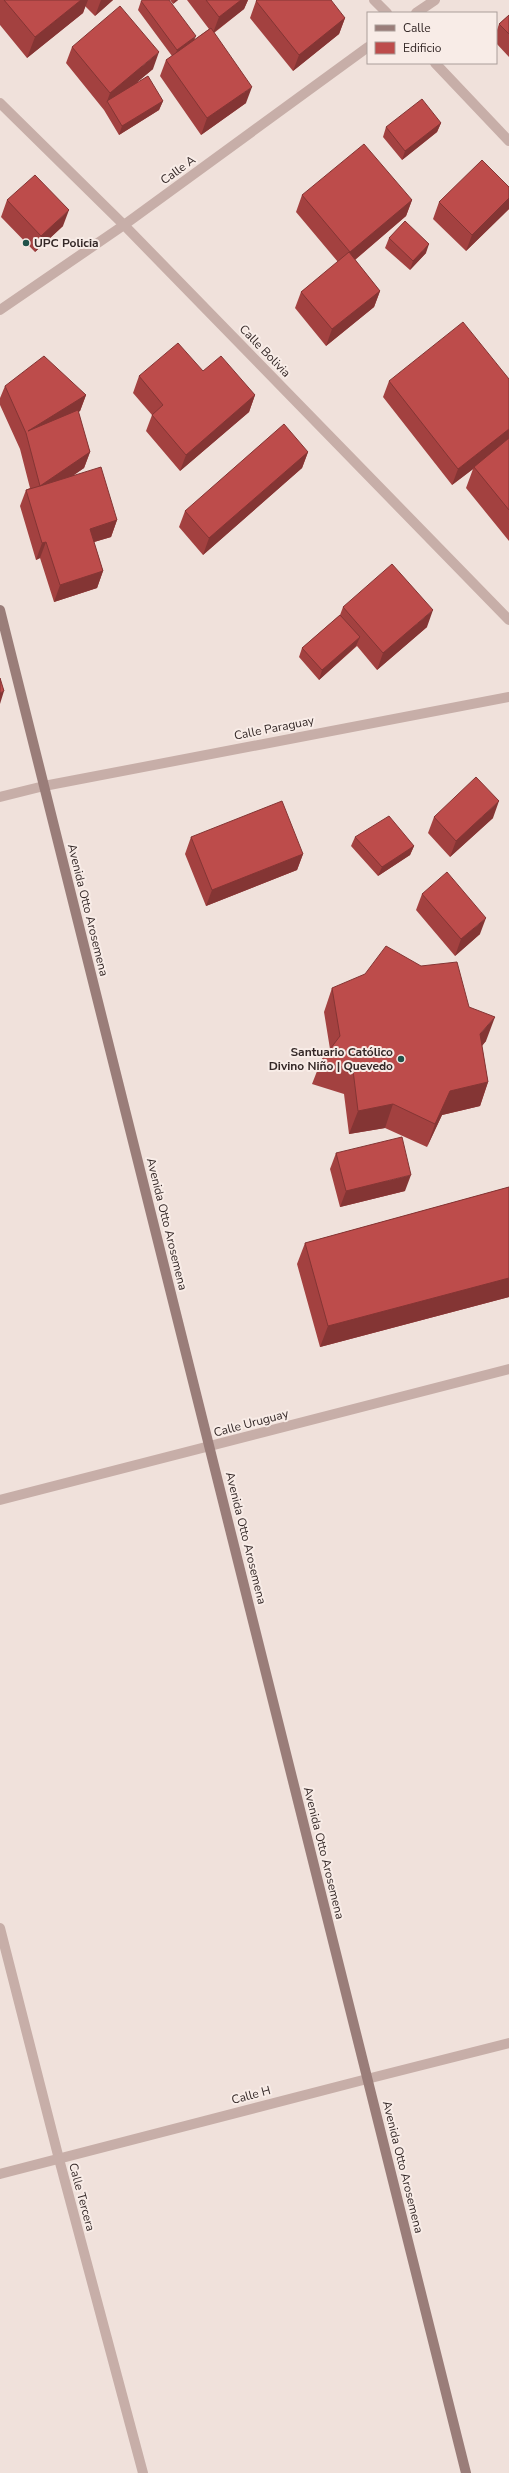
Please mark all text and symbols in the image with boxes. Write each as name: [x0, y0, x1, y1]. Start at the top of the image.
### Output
legend: [367, 12, 497, 64]
text: Calle: [403, 20, 431, 36]
text: Edificio: [403, 40, 442, 56]
street label: Calle A: [157, 152, 199, 188]
place label: UPC Policia: [34, 235, 99, 251]
marker: UPC Policia: [21, 238, 31, 248]
street label: Calle Bolivia: [236, 321, 294, 381]
street label: Calle Paraguay: [233, 712, 316, 744]
street label: Avenida Otto Arosemena: [64, 842, 112, 978]
place label: Santuario Católico Divino Niño | Quevedo: [269, 1044, 393, 1074]
marker: Santuario Católico Divino Niño | Quevedo: [396, 1054, 406, 1064]
street label: Avenida Otto Arosemena: [143, 1156, 191, 1292]
street label: Calle Uruguay: [212, 1405, 291, 1441]
street label: Avenida Otto Arosemena: [222, 1470, 270, 1606]
street label: Avenida Otto Arosemena: [300, 1785, 348, 1921]
street label: Calle H: [230, 2082, 272, 2108]
street label: Avenida Otto Arosemena: [379, 2099, 427, 2235]
street label: Calle Tercera: [65, 2161, 99, 2233]

